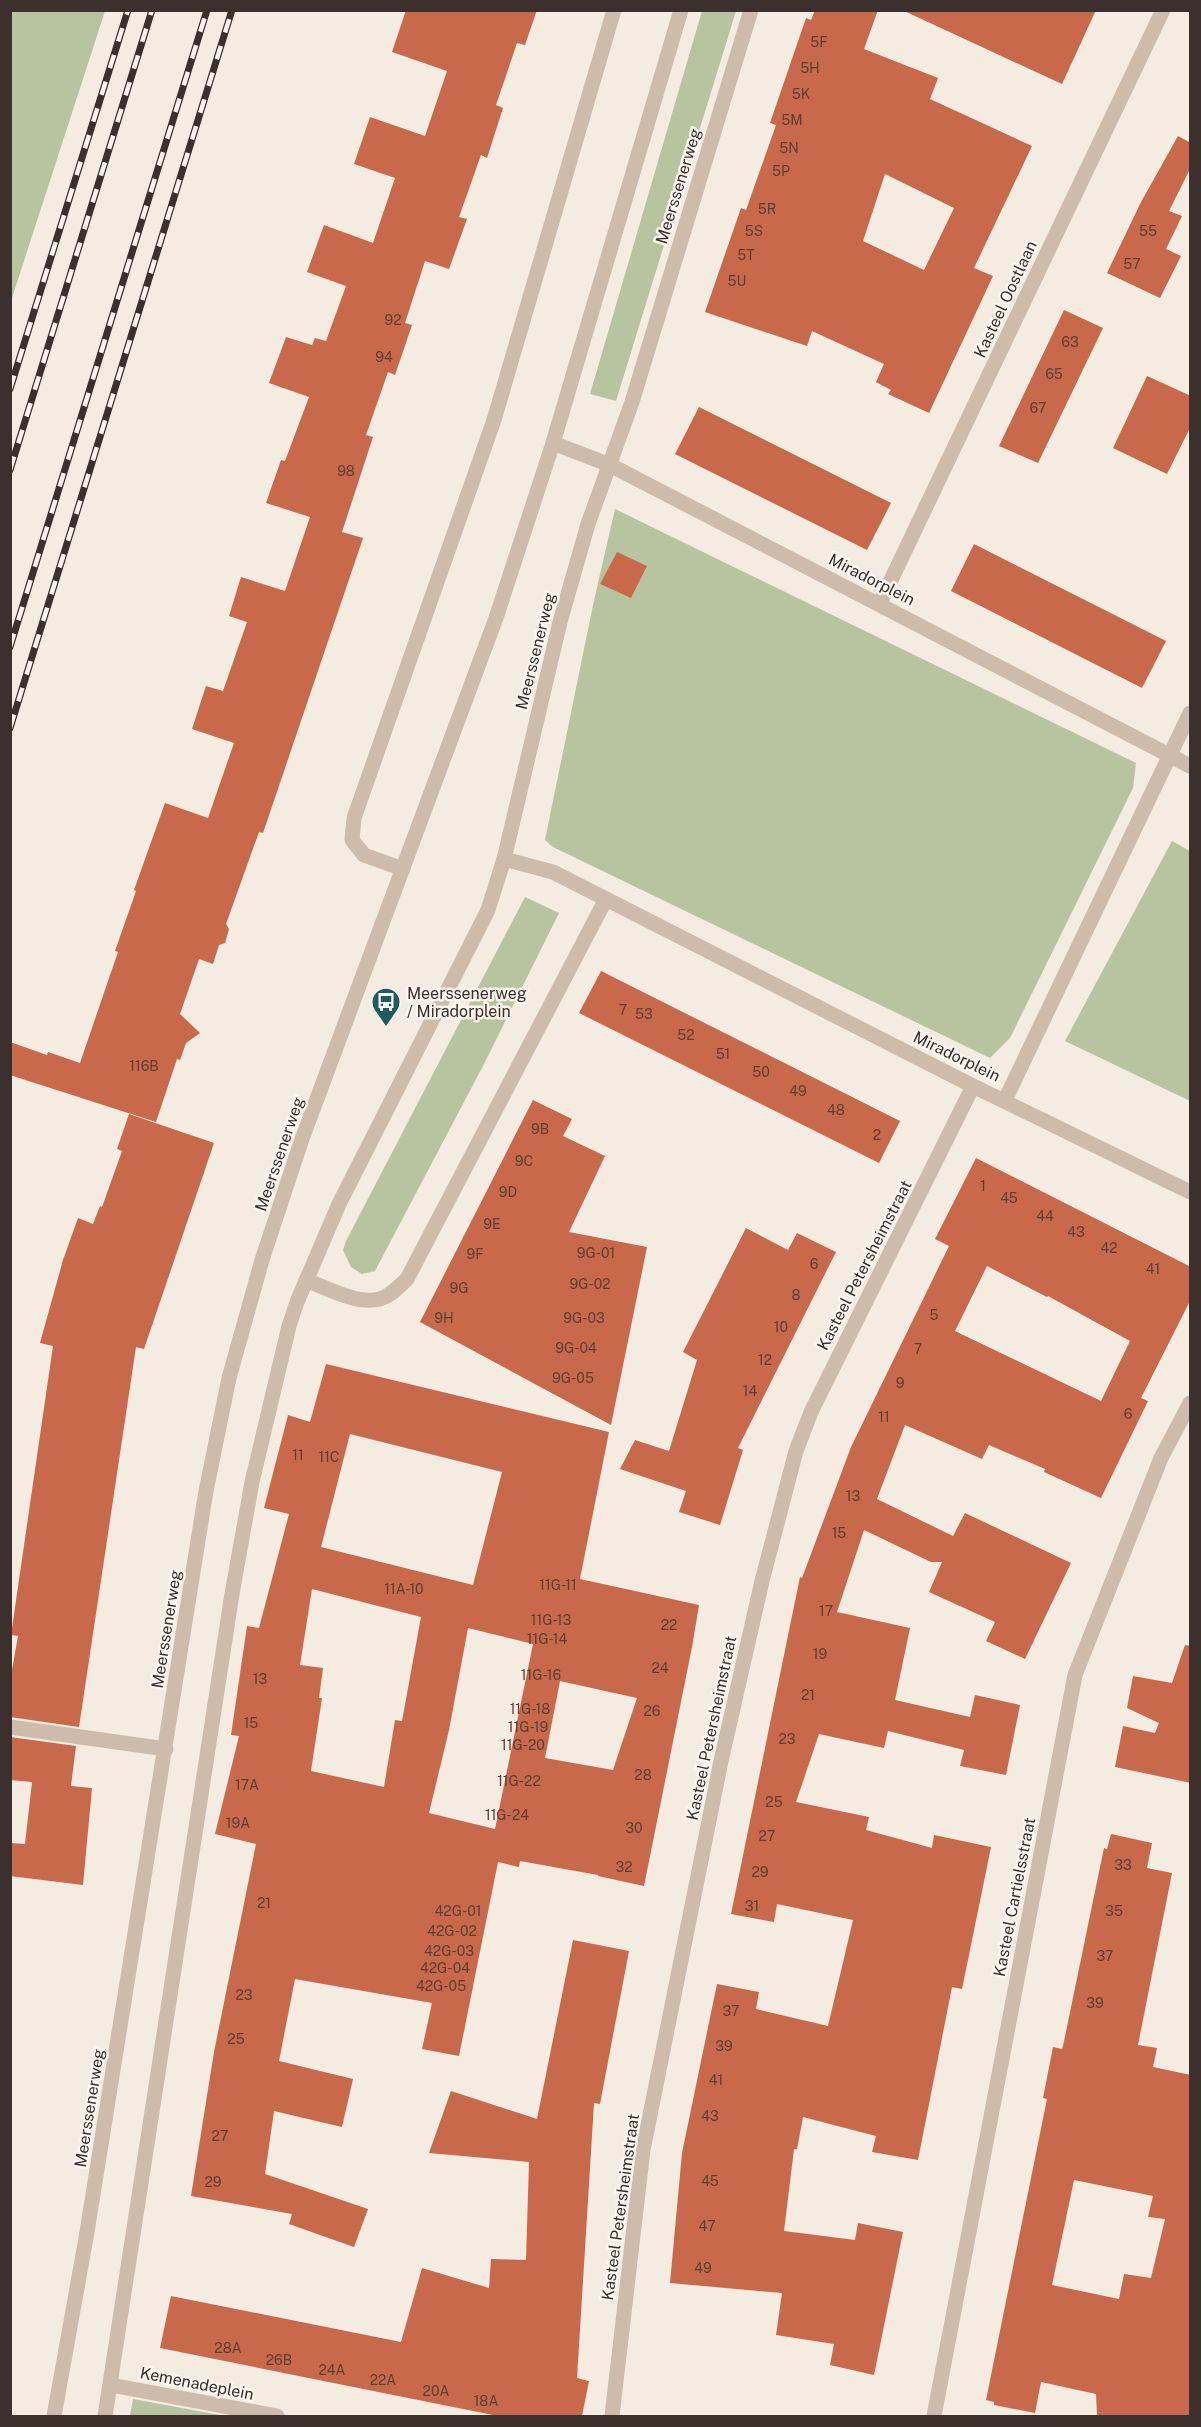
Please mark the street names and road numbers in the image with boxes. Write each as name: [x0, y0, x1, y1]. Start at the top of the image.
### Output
street label: Meerssenerweg: [652, 126, 705, 246]
street label: Kasteel Oostlaan: [970, 238, 1041, 361]
street label: Miradorplein: [825, 550, 918, 609]
street label: Meerssenerweg: [512, 591, 559, 711]
street label: Miradorplein: [910, 1027, 1003, 1086]
street label: Meerssenerweg: [251, 1094, 308, 1214]
street label: Kasteel Petersheimstraat: [813, 1177, 916, 1353]
street label: Meerssenerweg: [148, 1568, 185, 1690]
street label: Kasteel Petersheimstraat: [683, 1634, 740, 1822]
street label: Kasteel Cartielsstraat: [990, 1816, 1039, 1978]
street label: Meerssenerweg: [71, 2047, 108, 2169]
street label: Kasteel Petersheimstraat: [598, 2113, 643, 2302]
street label: Kemenadeplein: [138, 2363, 255, 2404]

